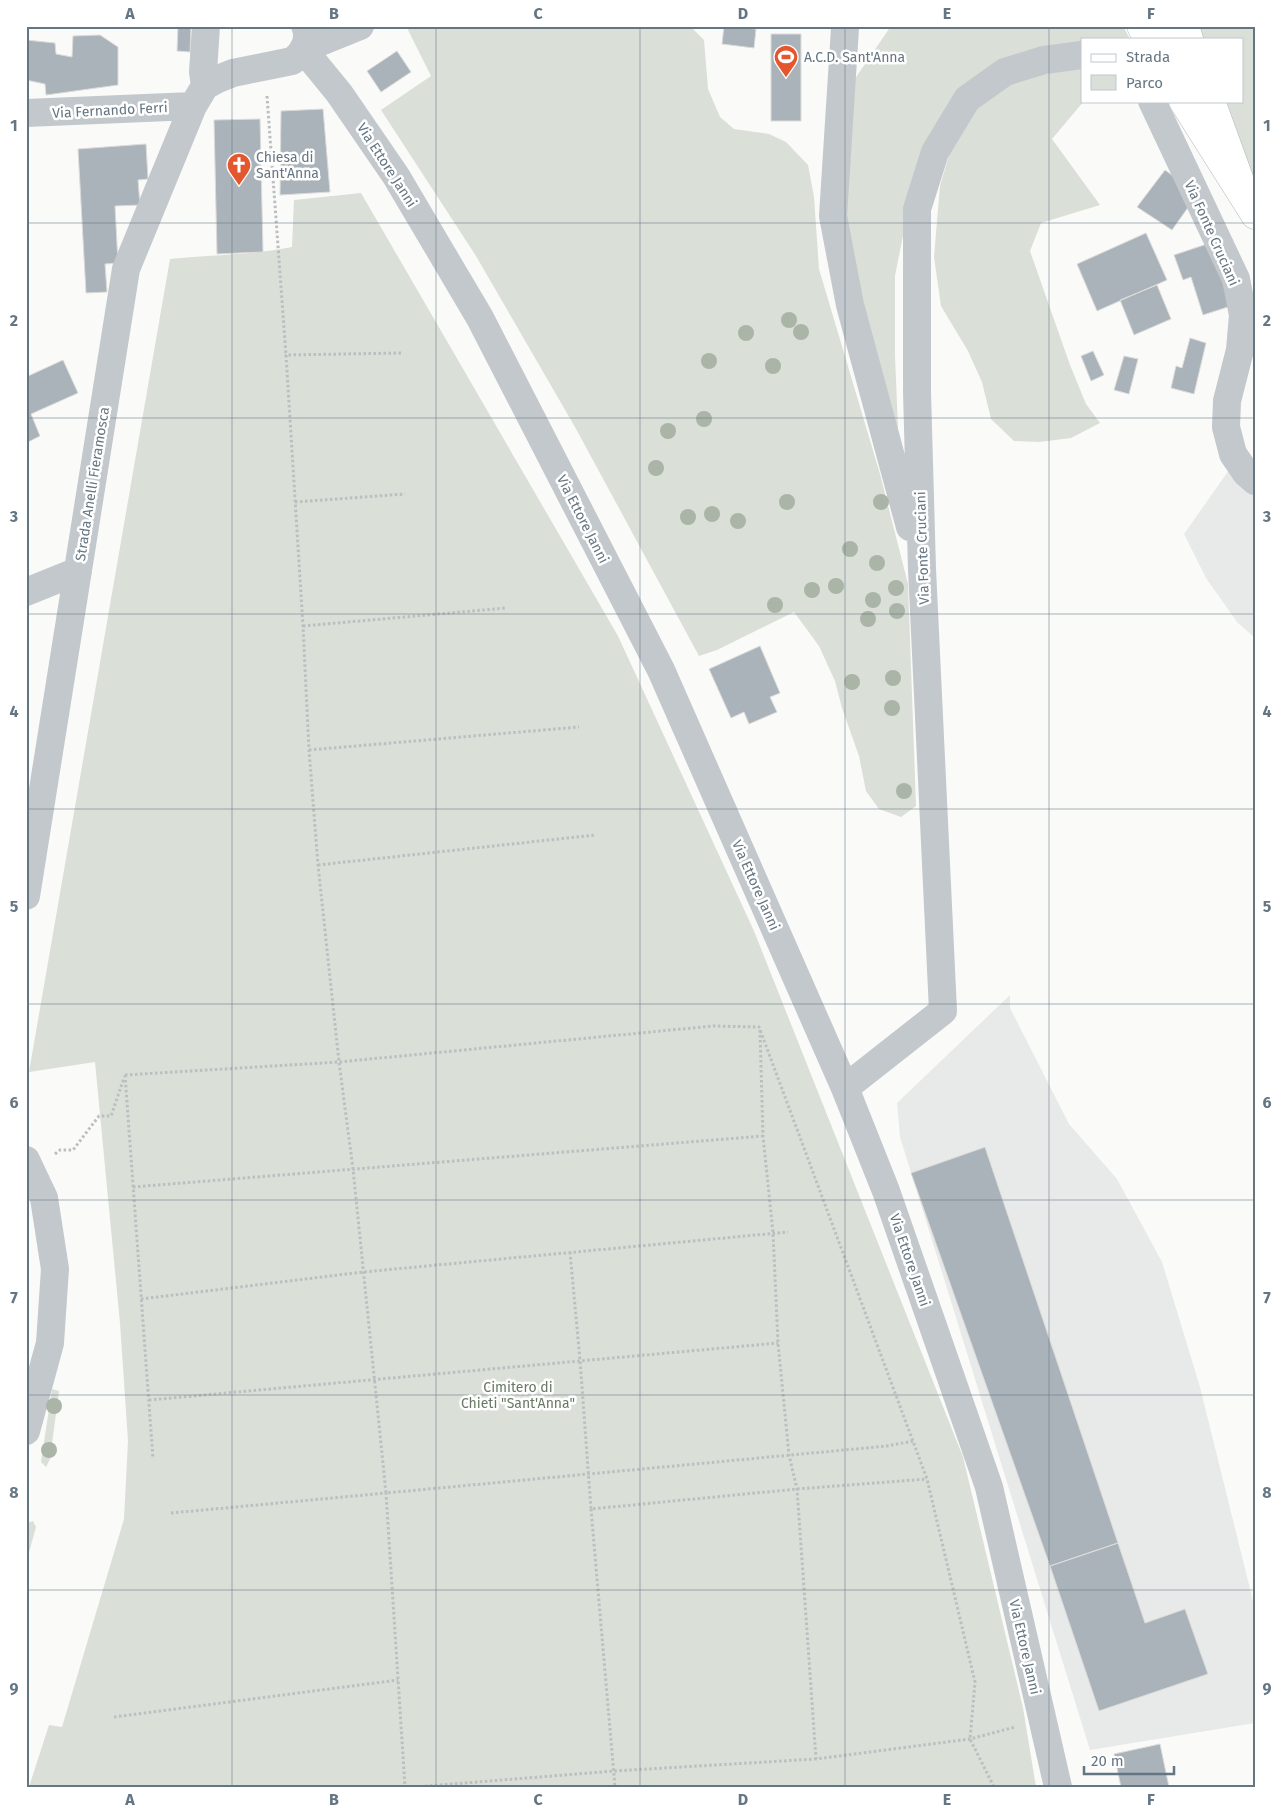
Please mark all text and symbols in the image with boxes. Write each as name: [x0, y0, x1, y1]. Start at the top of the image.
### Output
text: A: [124, 4, 135, 23]
text: B: [329, 4, 339, 23]
text: C: [533, 4, 543, 23]
text: D: [738, 4, 748, 23]
text: E: [943, 4, 951, 23]
text: F: [1147, 4, 1155, 23]
legend: [1081, 38, 1244, 102]
sports icon: A.C.D. Sant'Anna: [773, 44, 799, 78]
text: Strada: [1126, 48, 1170, 66]
place label: A.C.D. Sant'Anna: [804, 49, 905, 66]
text: Parco: [1126, 74, 1163, 92]
street label: Via Fernando Ferri: [52, 99, 168, 122]
text: 1: [10, 116, 18, 135]
text: 1: [1263, 116, 1271, 135]
street label: Via Ettore Janni: [353, 120, 420, 211]
place label: Chiesa di Sant'Anna: [256, 149, 319, 182]
church icon: Chiesa di Sant'Anna: [226, 152, 252, 186]
street label: Via Fonte Cruciani: [1181, 178, 1242, 289]
text: 2: [10, 311, 18, 330]
text: 2: [1263, 311, 1271, 330]
street label: Strada Anelli Fieramosca: [72, 406, 113, 562]
street label: Via Ettore Janni: [553, 472, 612, 566]
street label: Via Fonte Cruciani: [912, 491, 933, 605]
text: 3: [9, 507, 18, 526]
text: 3: [1262, 507, 1271, 526]
text: 4: [9, 702, 19, 721]
text: 4: [1262, 702, 1272, 721]
street label: Via Ettore Janni: [728, 837, 783, 933]
text: 5: [10, 897, 19, 916]
text: 5: [1263, 897, 1272, 916]
text: 6: [9, 1093, 19, 1112]
text: 6: [1262, 1093, 1272, 1112]
street label: Via Ettore Janni: [886, 1212, 933, 1309]
text: 7: [10, 1288, 18, 1307]
text: 7: [1263, 1288, 1271, 1307]
park label: Cimitero di Chieti "Sant'Anna": [461, 1379, 575, 1412]
text: 8: [9, 1483, 19, 1502]
text: 8: [1262, 1483, 1272, 1502]
street label: Via Ettore Janni: [1005, 1598, 1044, 1696]
text: 9: [10, 1679, 19, 1698]
text: 9: [1263, 1679, 1272, 1698]
scale bar: [1084, 1743, 1174, 1775]
text: 20 m: [1091, 1752, 1124, 1770]
text: A: [124, 1790, 135, 1809]
text: B: [329, 1790, 339, 1809]
text: C: [533, 1790, 543, 1809]
text: D: [738, 1790, 748, 1809]
text: E: [943, 1790, 951, 1809]
text: F: [1147, 1790, 1155, 1809]

